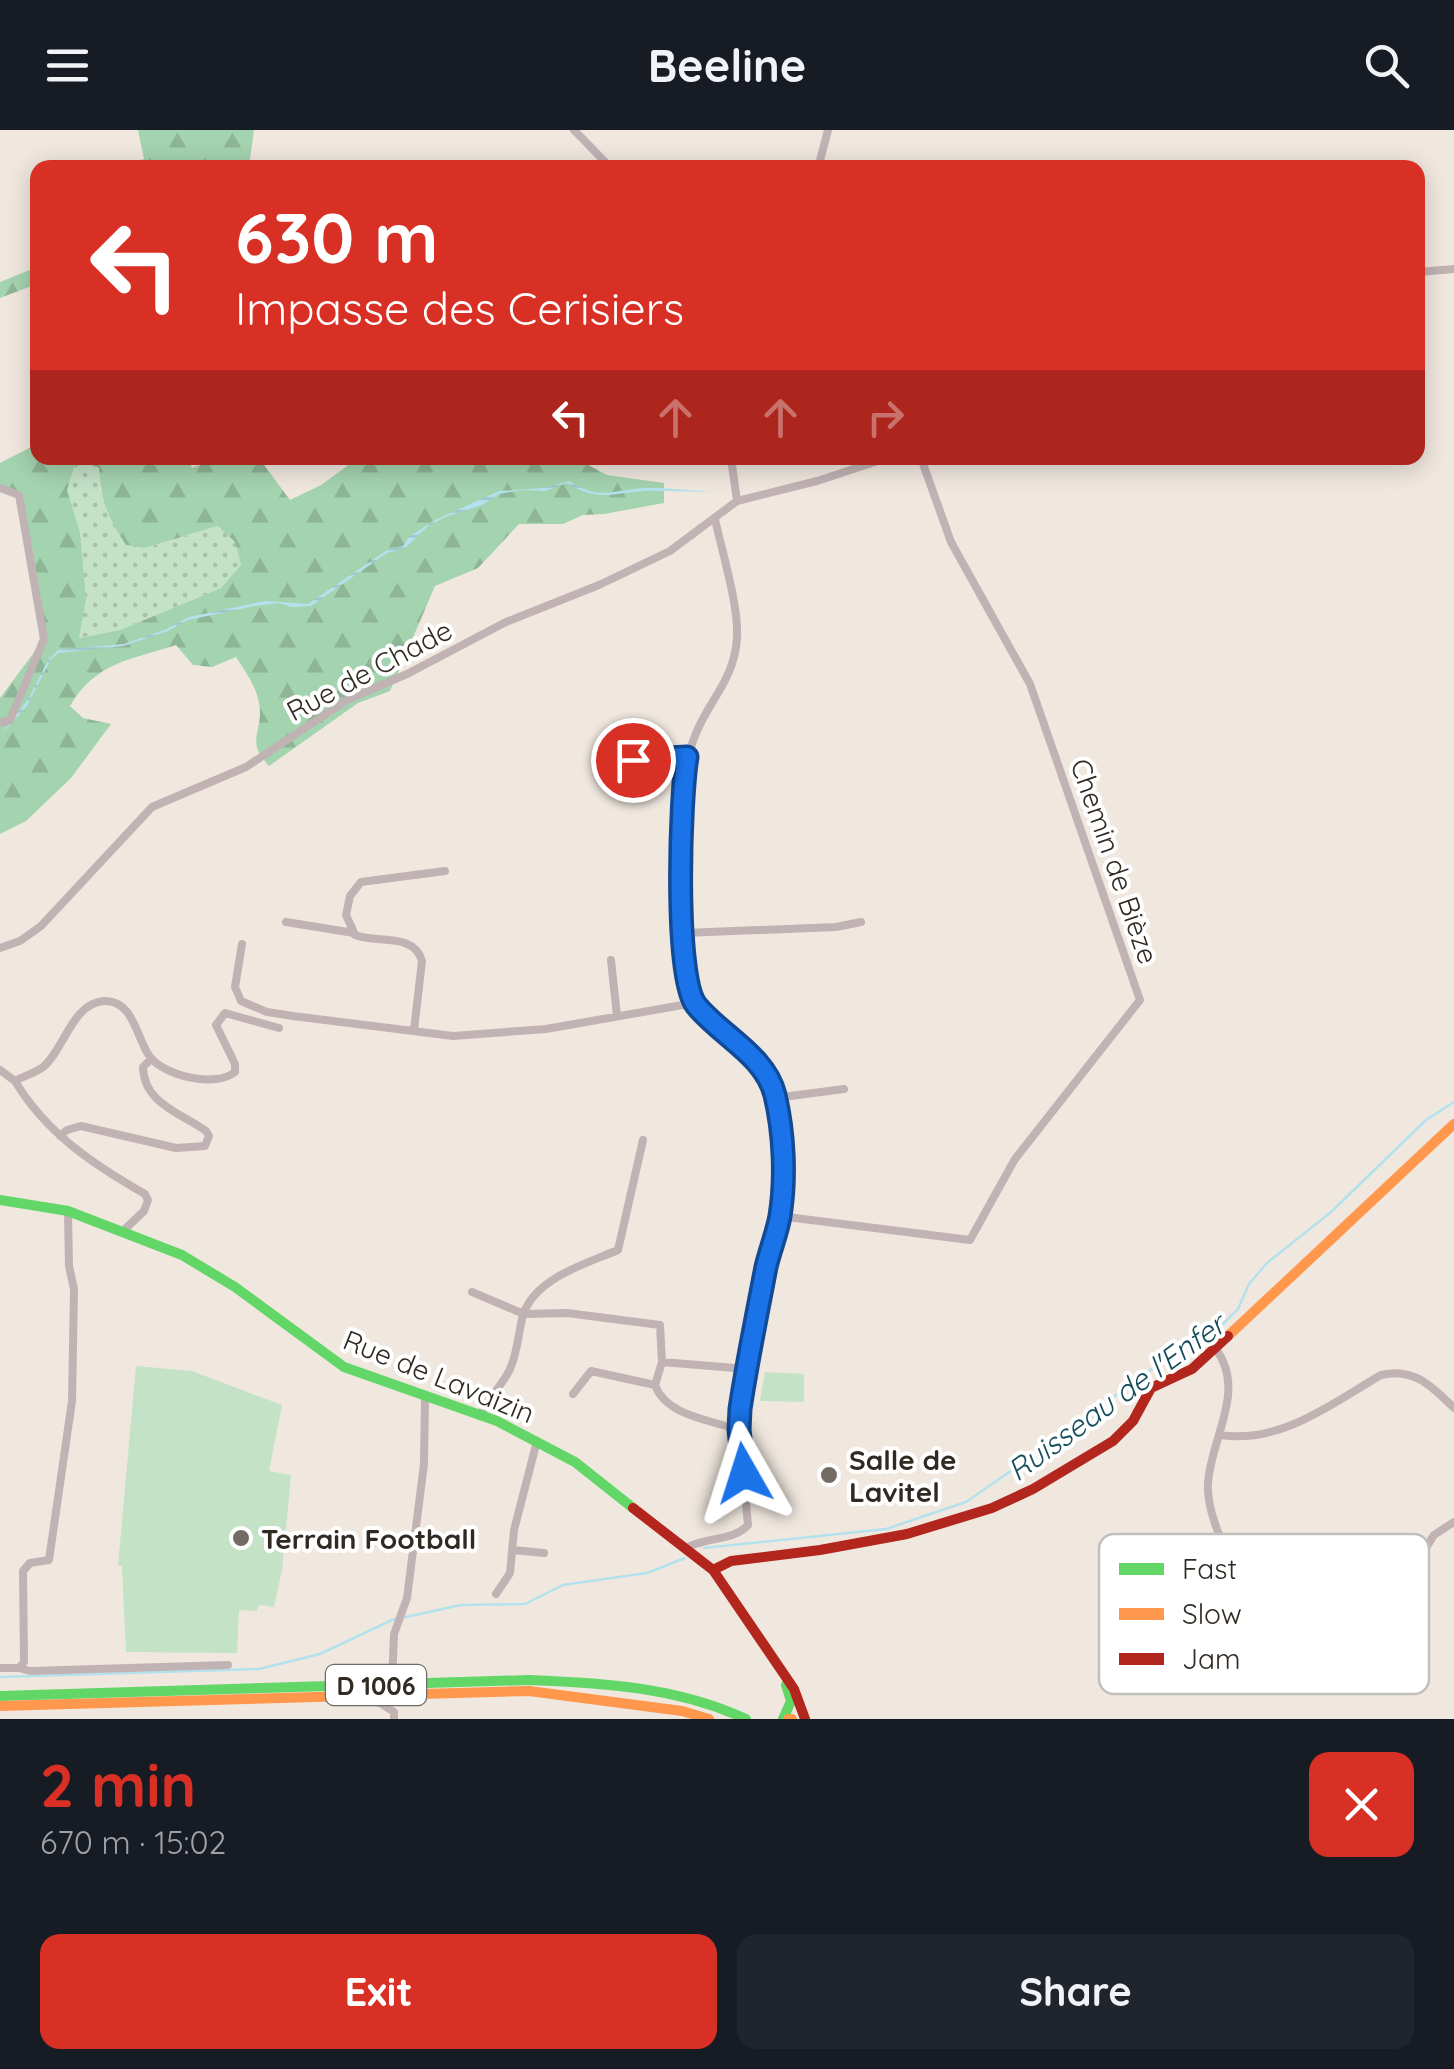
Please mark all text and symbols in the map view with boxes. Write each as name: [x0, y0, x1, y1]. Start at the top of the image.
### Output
text: Beeline: [648, 37, 806, 93]
icon: menu: [40, 38, 95, 93]
icon: search: [1359, 38, 1414, 93]
text: 630 m: [235, 193, 438, 281]
icon: left: [70, 200, 200, 330]
text: Impasse des Cerisiers: [235, 280, 684, 336]
icon: left: [543, 390, 598, 445]
icon: ahead: [648, 390, 703, 445]
icon: ahead: [753, 390, 808, 445]
icon: right: [858, 390, 913, 445]
street label: Rue de Chade: [280, 612, 458, 728]
pin: [591, 718, 676, 803]
icon: arrive: [606, 733, 661, 788]
street label: Chemin de Bièze: [1063, 754, 1167, 968]
water label: Ruisseau de l'Enfer: [1000, 1303, 1235, 1489]
street label: Rue de Lavaizin: [338, 1322, 540, 1430]
position arrow: [692, 1421, 796, 1525]
place label: Salle de Lavitel: [849, 1442, 957, 1509]
marker: Salle de Lavitel: [818, 1464, 840, 1486]
place label: Terrain Football: [261, 1521, 476, 1556]
marker: Terrain Football: [230, 1527, 252, 1549]
legend: [1099, 1534, 1429, 1694]
text: Fast: [1182, 1551, 1237, 1586]
text: Slow: [1182, 1596, 1242, 1631]
text: Jam: [1182, 1641, 1241, 1676]
road number: D 1006: [326, 1665, 426, 1705]
text: 2 min: [40, 1747, 196, 1822]
button: close: [1309, 1752, 1414, 1857]
text: 670 m · 15:02: [40, 1822, 226, 1862]
button: Exit: [40, 1934, 717, 2049]
button: Share: [737, 1934, 1414, 2049]

